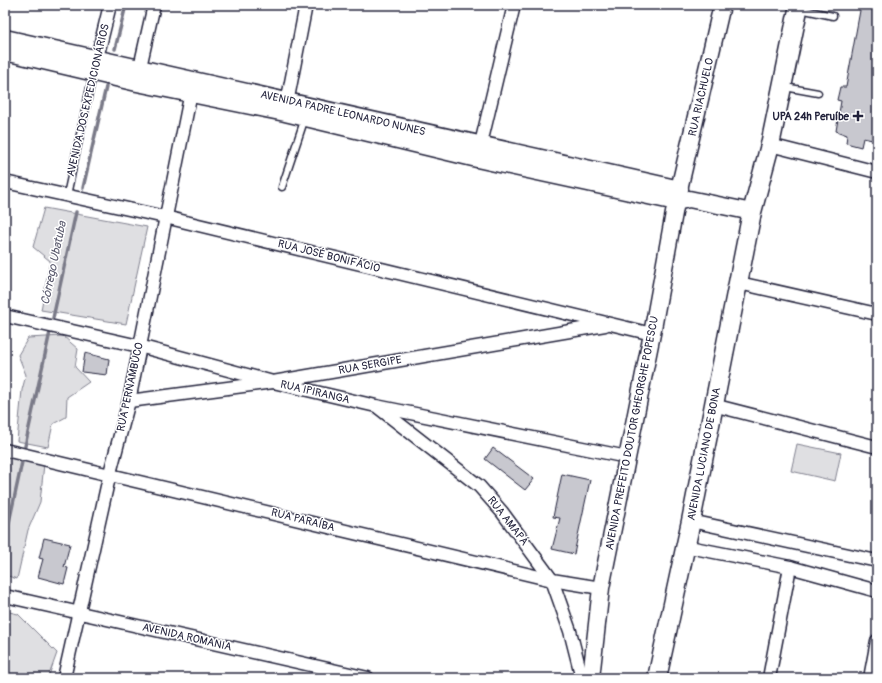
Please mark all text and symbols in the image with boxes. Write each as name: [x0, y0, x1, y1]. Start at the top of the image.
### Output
street label: AVENIDA DOS EXPEDICIONÁRIOS: [64, 22, 112, 178]
street label: RUA RIACHUELO: [686, 57, 716, 137]
street label: AVENIDA PADRE LEONARDO NUNES: [259, 88, 427, 138]
place label: UPA 24h Peruíbe: [772, 110, 850, 123]
marker: UPA 24h Peruíbe: [852, 110, 864, 122]
water label: Córrego Ubatuba: [38, 219, 70, 306]
street label: RUA JOSÉ BONIFÁCIO: [276, 237, 382, 275]
street label: AVENIDA PREFEITO DOUTOR GHEORGHE POPESCU: [603, 315, 661, 551]
street label: RUA PERNAMBUCO: [114, 341, 146, 433]
street label: RUA SERGIPE: [337, 353, 403, 377]
street label: RUA IPIRANGA: [279, 378, 351, 406]
street label: AVENIDA LUCIANO DE BONA: [685, 386, 723, 522]
street label: RUA AMAPÁ: [485, 494, 531, 548]
street label: RUA PARAÍBA: [270, 506, 336, 534]
street label: AVENIDA ROMANIA: [141, 620, 233, 654]

